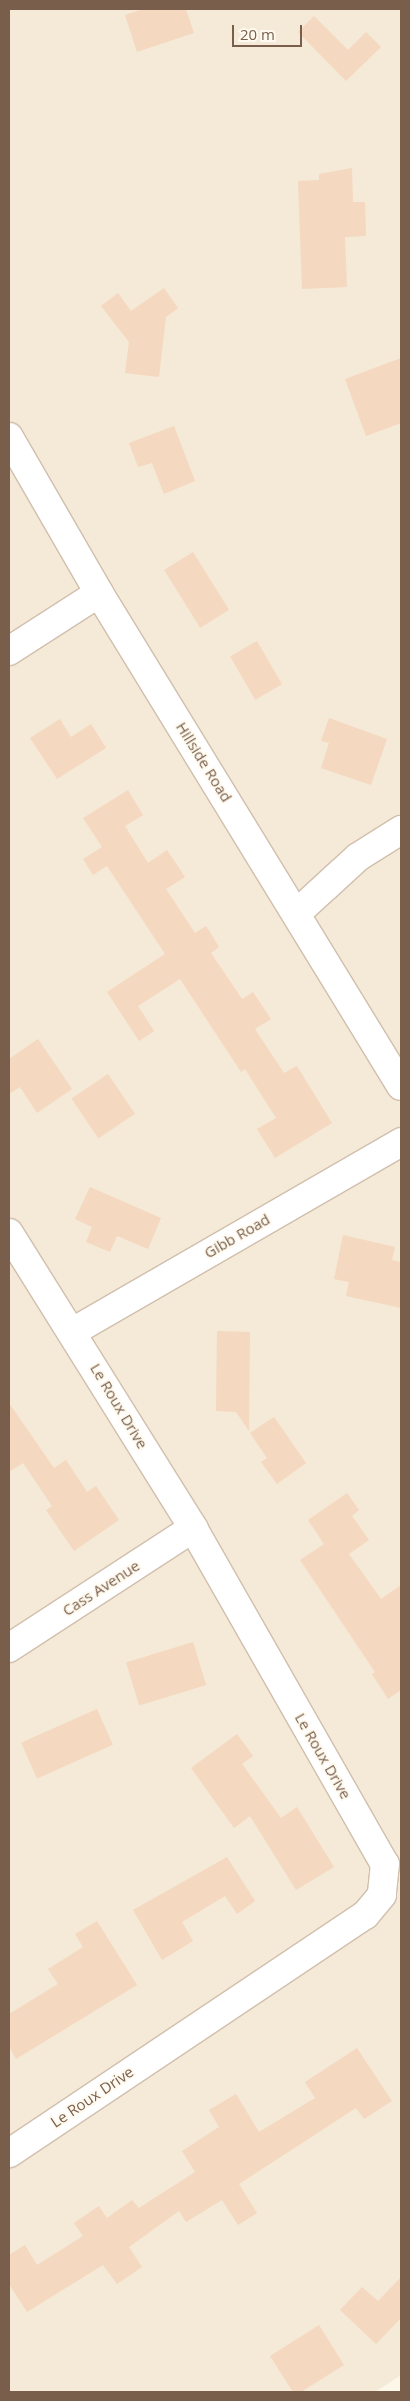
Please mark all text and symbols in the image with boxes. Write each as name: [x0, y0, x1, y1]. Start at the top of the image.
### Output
scale bar: [235, 15, 305, 47]
text: 20 m: [240, 24, 275, 44]
street label: Hillside Road: [172, 719, 236, 805]
street label: Gibb Road: [201, 1210, 273, 1262]
street label: Le Roux Drive: [87, 1360, 151, 1452]
street label: Cass Avenue: [59, 1556, 143, 1620]
street label: Le Roux Drive: [291, 1710, 355, 1802]
street label: Le Roux Drive: [47, 2063, 137, 2131]

